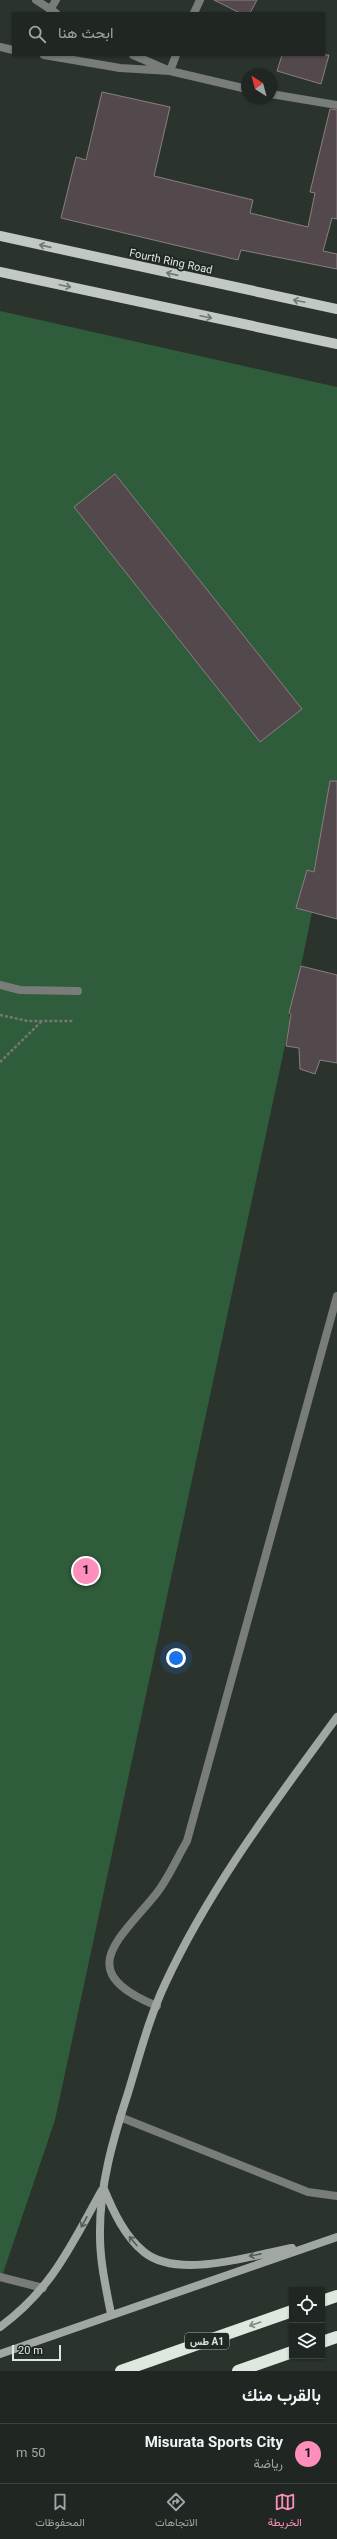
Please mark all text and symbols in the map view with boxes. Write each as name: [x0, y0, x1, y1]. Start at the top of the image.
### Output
search box: [12, 12, 325, 56]
icon: search: [26, 23, 48, 45]
text: ابحث هنا: [58, 23, 114, 46]
north arrow: [241, 68, 277, 104]
one-way arrow: [39, 241, 52, 249]
street label: Fourth Ring Road: [127, 245, 214, 280]
one-way arrow: [166, 269, 179, 277]
one-way arrow: [59, 283, 72, 291]
one-way arrow: [293, 296, 306, 304]
one-way arrow: [199, 313, 212, 321]
pin: 1: [73, 1556, 99, 1586]
your location: [166, 1648, 186, 1668]
one-way arrow: [80, 2215, 88, 2227]
one-way arrow: [128, 2235, 137, 2246]
one-way arrow: [249, 2251, 262, 2259]
map controls: [289, 2287, 325, 2359]
button: locate: [289, 2287, 325, 2323]
one-way arrow: [249, 2321, 262, 2328]
button: layers: [289, 2323, 325, 2359]
road number: طس A1: [185, 2333, 229, 2349]
scale bar: [12, 2343, 61, 2362]
text: 20 m: [18, 2343, 43, 2360]
text: بالقرب منك: [242, 2384, 321, 2410]
text: Misurata Sports City: [145, 2432, 283, 2455]
text: 50 m: [16, 2444, 46, 2464]
text: 1: [304, 2444, 312, 2464]
text: رياضة: [253, 2455, 283, 2475]
tab: المحفوظات: [35, 2491, 85, 2532]
tab: الاتجاهات: [155, 2491, 198, 2532]
tab: الخريطة: [268, 2491, 302, 2532]

